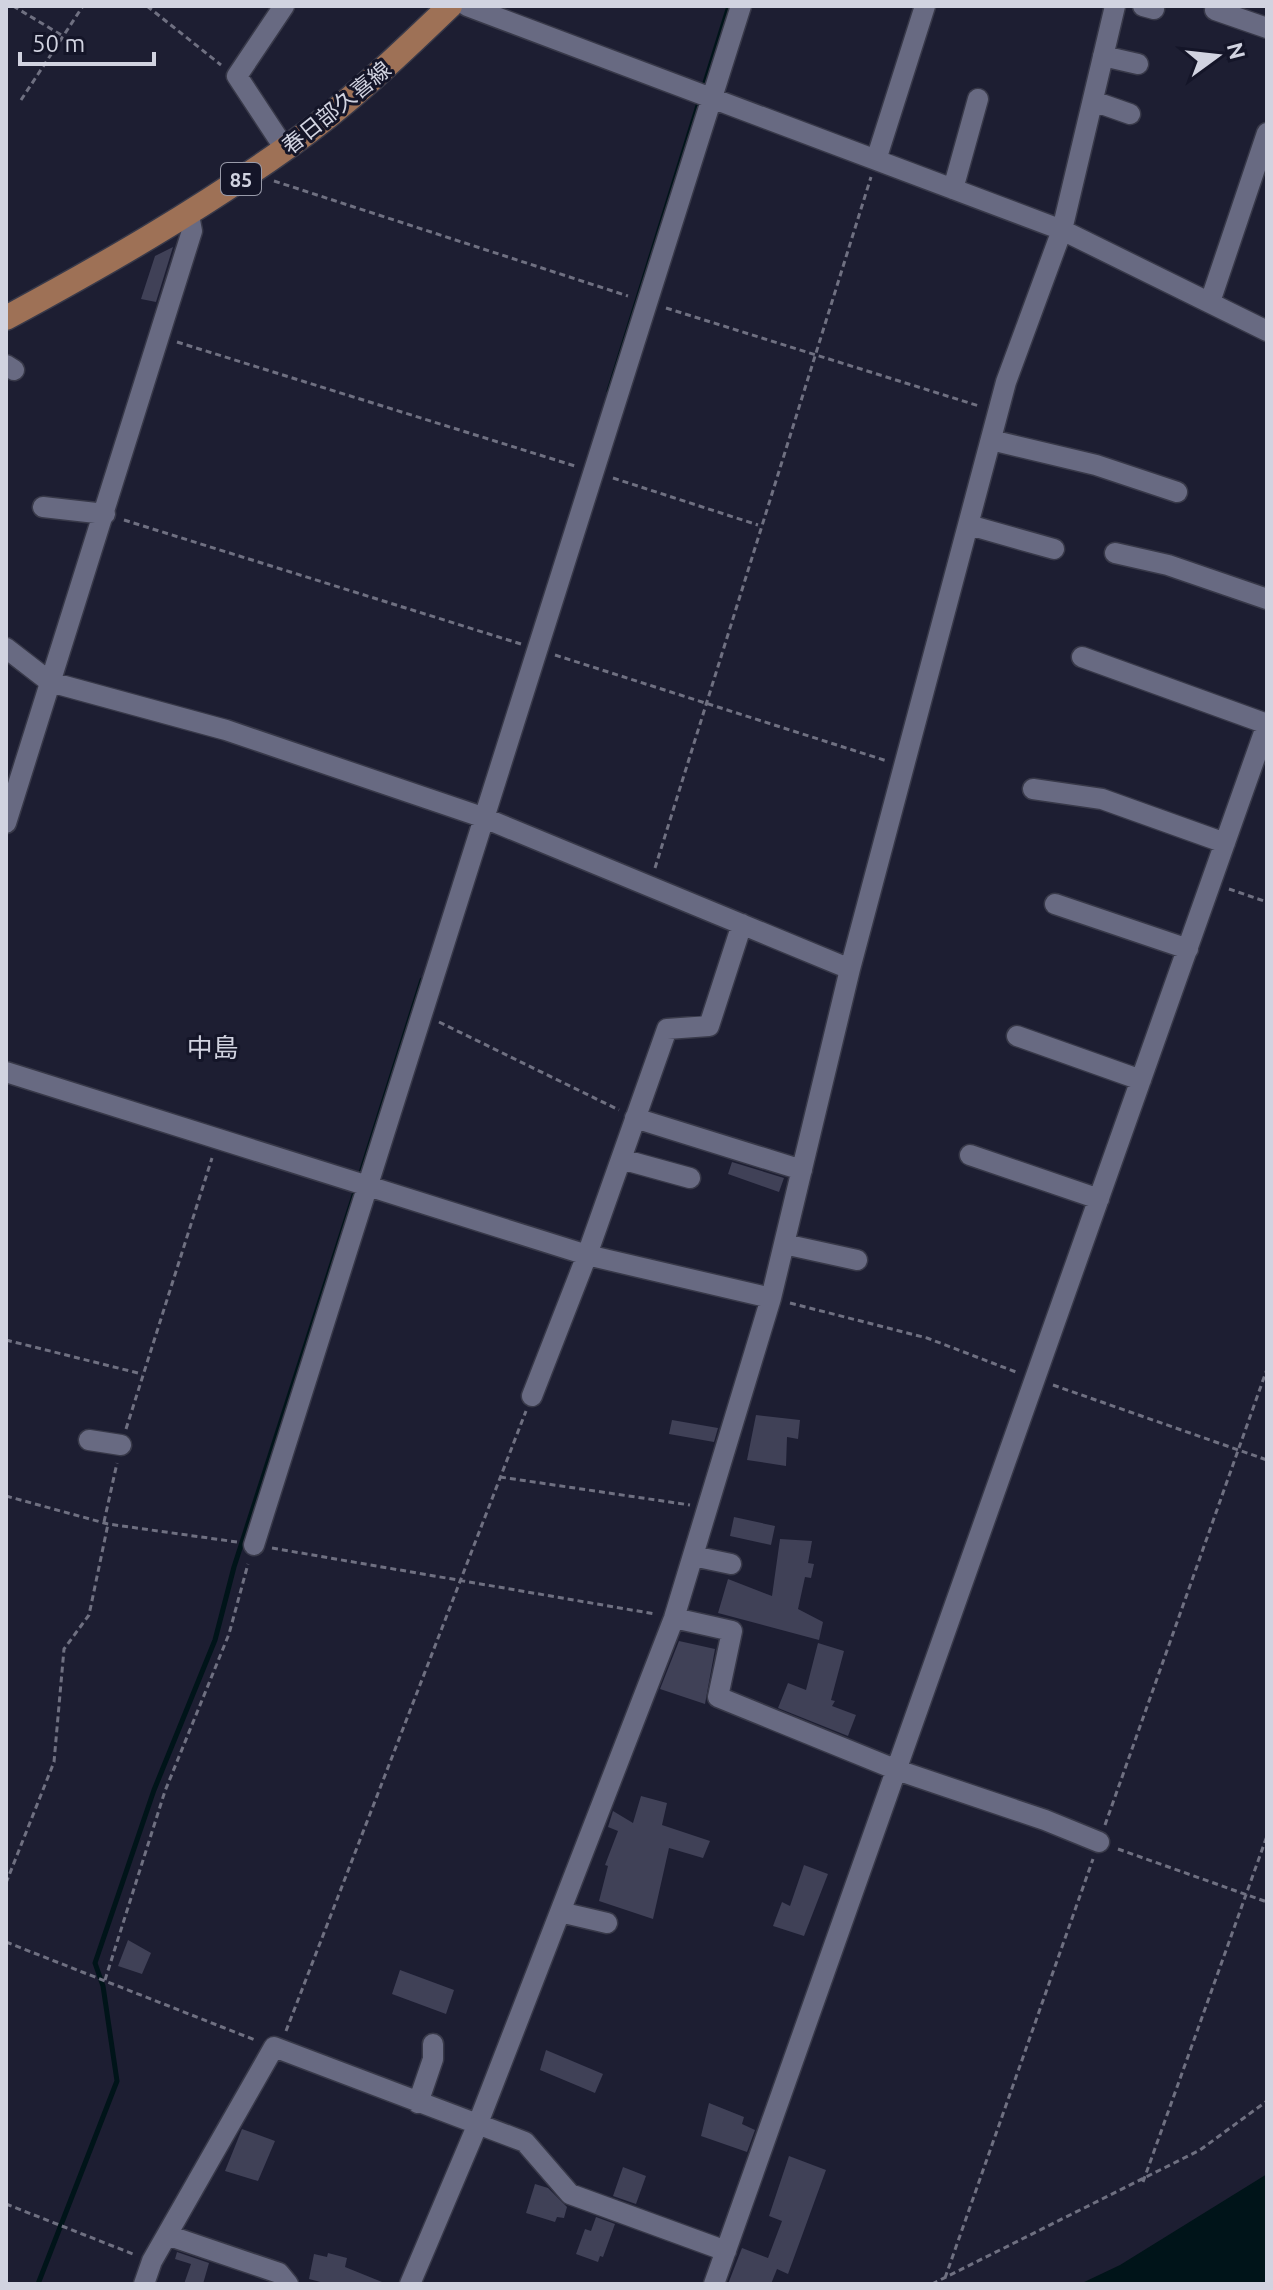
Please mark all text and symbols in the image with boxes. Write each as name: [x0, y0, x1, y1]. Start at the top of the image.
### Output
scale bar: [20, 16, 154, 66]
north arrow: [1177, 16, 1257, 96]
text: 50 m: [32, 30, 85, 57]
text: N: [1223, 40, 1251, 62]
street label: 春日部久喜線: [277, 56, 395, 158]
road number: 85: [221, 163, 261, 195]
district label: 中島: [187, 1033, 239, 1062]

